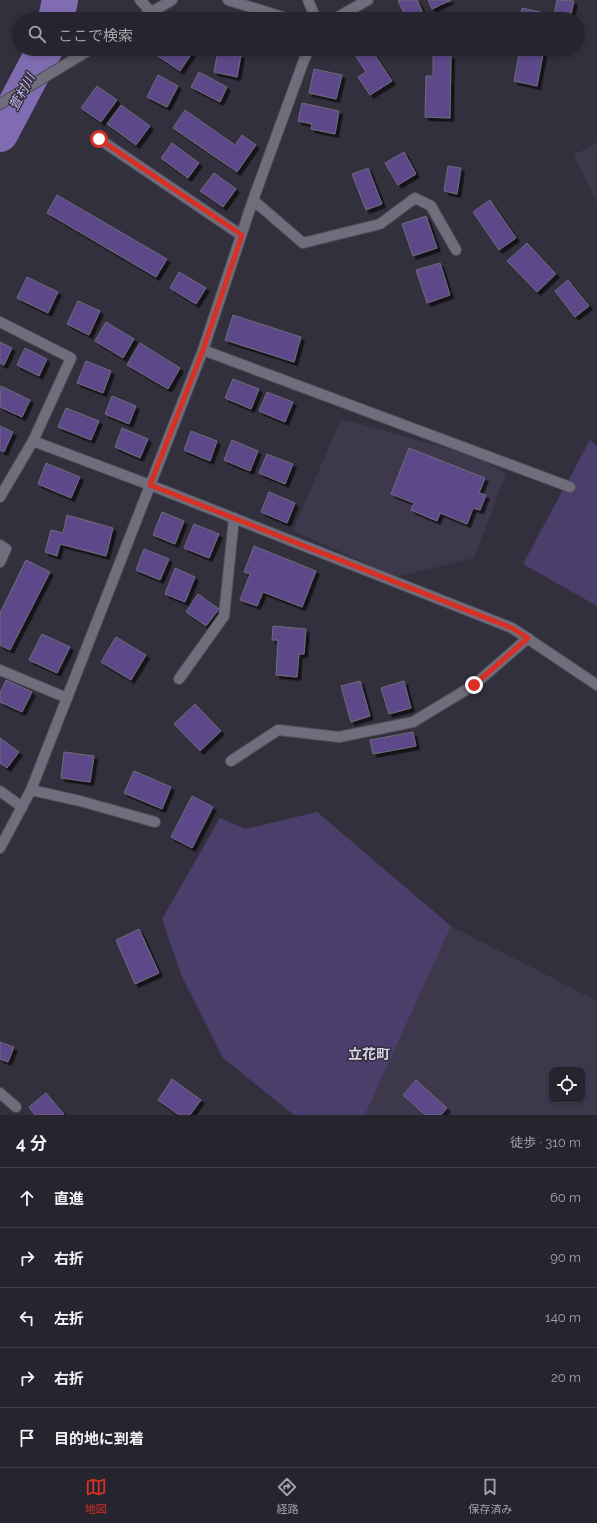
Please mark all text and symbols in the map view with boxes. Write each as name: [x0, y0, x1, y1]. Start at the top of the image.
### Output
search box: [12, 12, 585, 56]
icon: search: [26, 23, 48, 45]
text: ここで検索: [58, 27, 133, 45]
water label: 萱村川: [6, 70, 39, 113]
route start: [90, 130, 108, 148]
route end: [465, 676, 483, 694]
district label: 立花町: [348, 1046, 390, 1062]
map controls: [549, 1067, 585, 1103]
button: locate: [549, 1067, 585, 1103]
text: 4 分: [16, 1133, 47, 1153]
text: 徒歩 · 310 m: [510, 1135, 581, 1150]
icon: ahead: [16, 1187, 38, 1209]
text: 直進: [54, 1190, 84, 1208]
text: 60 m: [550, 1190, 581, 1205]
icon: right: [16, 1247, 38, 1269]
text: 右折: [54, 1250, 84, 1268]
text: 90 m: [550, 1250, 581, 1265]
icon: left: [16, 1307, 38, 1329]
text: 左折: [54, 1310, 84, 1328]
text: 140 m: [545, 1310, 581, 1325]
icon: right: [16, 1367, 38, 1389]
text: 右折: [54, 1370, 84, 1388]
text: 20 m: [551, 1370, 581, 1385]
icon: arrive: [16, 1427, 38, 1449]
text: 目的地に到着: [54, 1430, 144, 1448]
tab: 地図: [85, 1476, 107, 1516]
tab: 経路: [276, 1476, 298, 1516]
tab: 保存済み: [468, 1476, 512, 1516]

